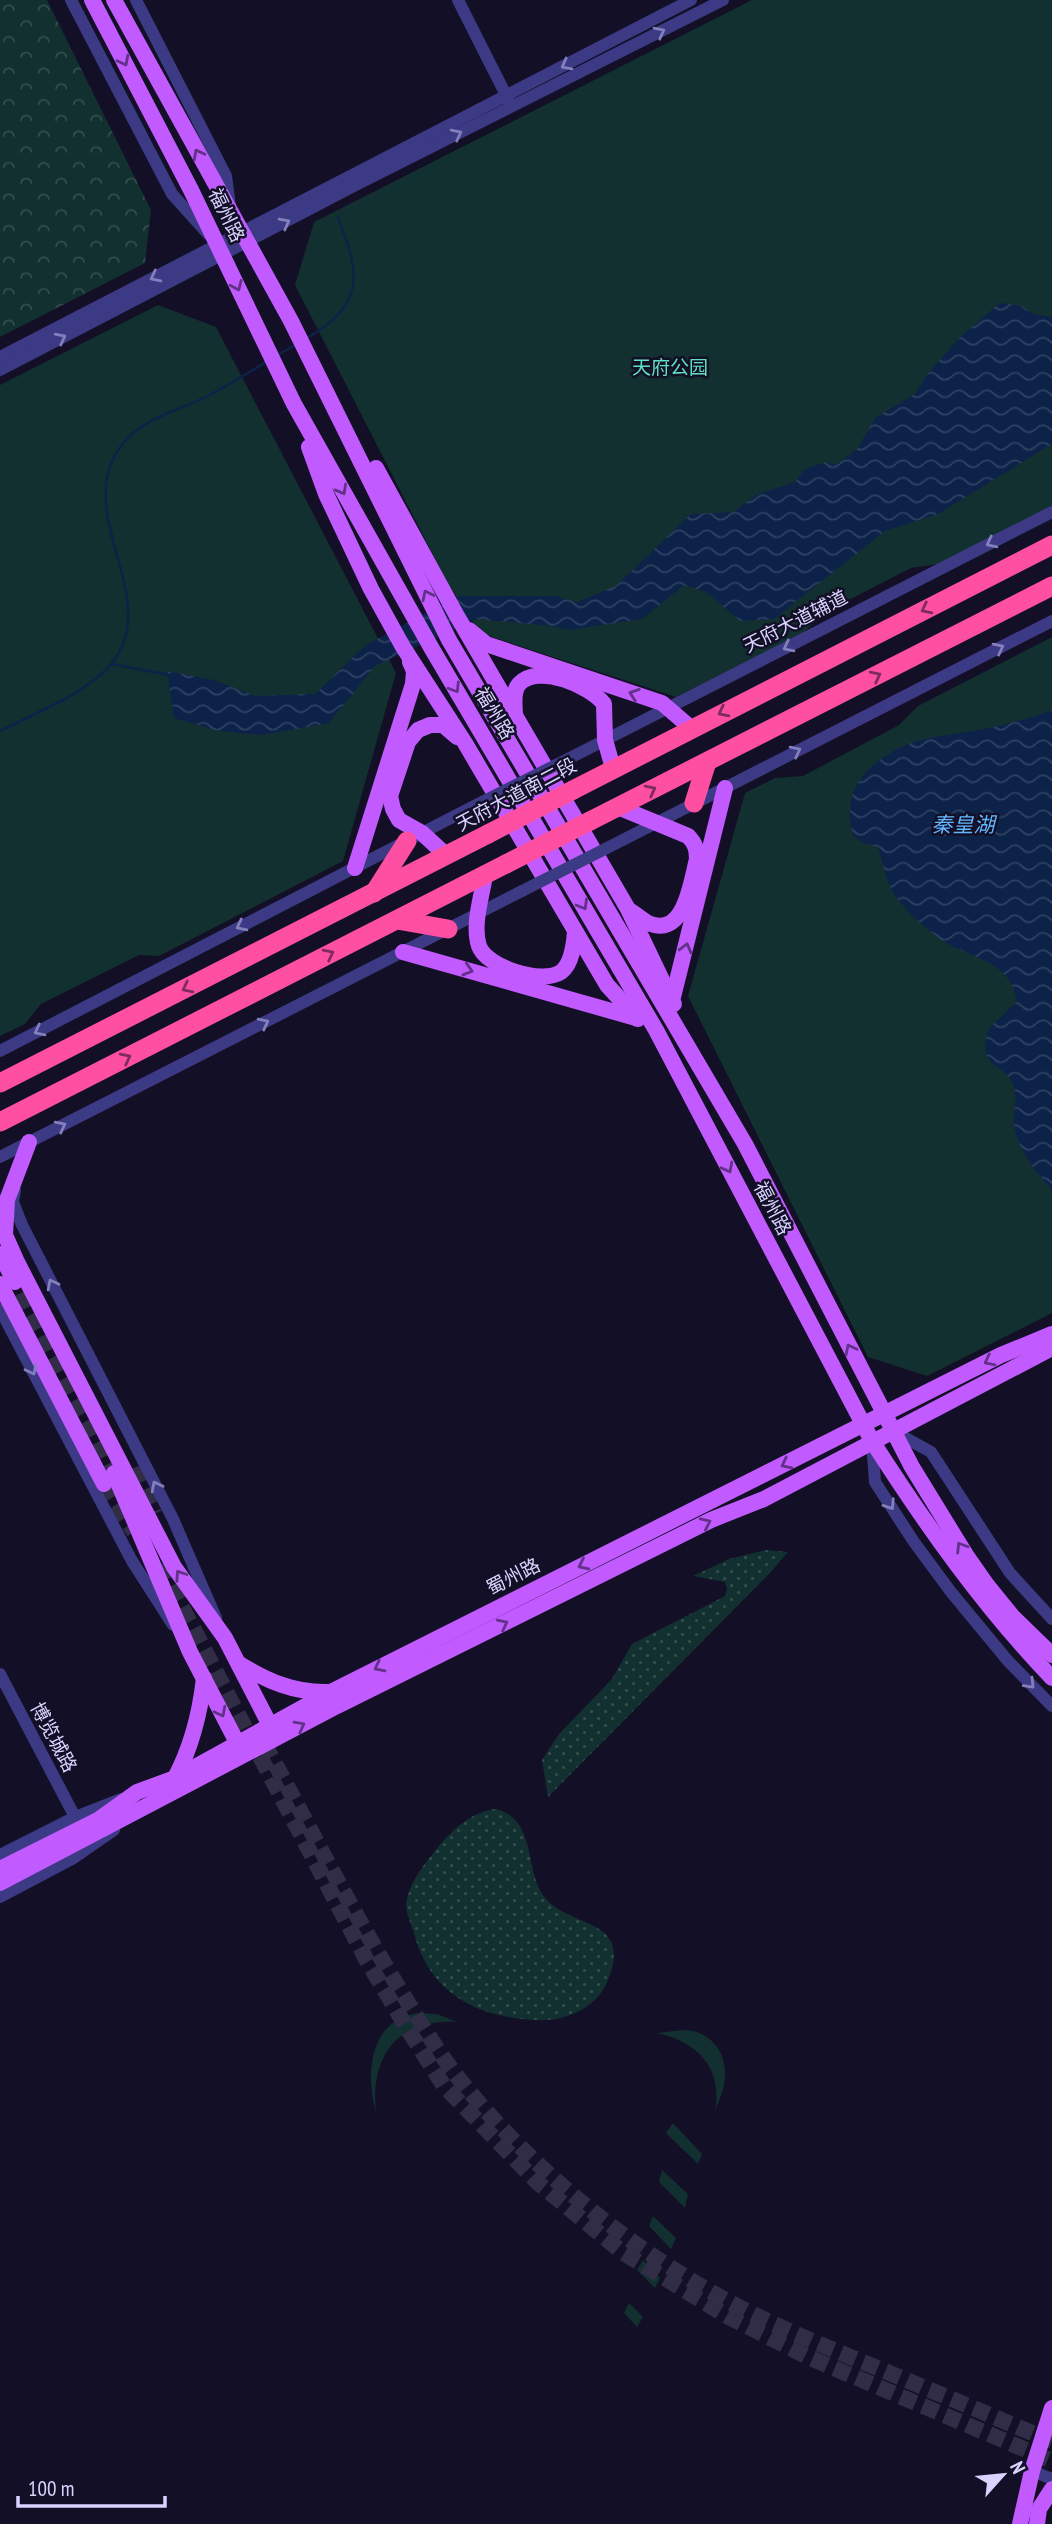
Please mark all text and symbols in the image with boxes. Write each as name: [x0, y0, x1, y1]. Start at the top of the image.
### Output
one-way arrow: [653, 26, 665, 40]
one-way arrow: [115, 53, 129, 66]
one-way arrow: [561, 57, 573, 71]
one-way arrow: [450, 129, 462, 143]
one-way arrow: [193, 149, 206, 162]
street label: 福州路: [204, 184, 250, 246]
one-way arrow: [278, 218, 290, 232]
one-way arrow: [150, 268, 162, 282]
one-way arrow: [229, 278, 243, 291]
one-way arrow: [54, 333, 66, 347]
park label: 天府公园: [632, 355, 708, 379]
one-way arrow: [334, 483, 347, 495]
one-way arrow: [986, 535, 998, 549]
street label: 天府大道辅道: [739, 584, 851, 658]
one-way arrow: [422, 590, 436, 602]
one-way arrow: [920, 601, 933, 615]
one-way arrow: [783, 638, 796, 652]
one-way arrow: [992, 643, 1004, 656]
one-way arrow: [869, 670, 881, 684]
one-way arrow: [447, 680, 460, 693]
street label: 福州路: [470, 682, 520, 744]
one-way arrow: [628, 687, 640, 702]
one-way arrow: [718, 704, 730, 718]
one-way arrow: [789, 746, 801, 760]
street label: 天府大道南二段: [452, 752, 580, 836]
one-way arrow: [644, 785, 656, 799]
water label: 秦皇湖: [932, 811, 997, 838]
one-way arrow: [575, 897, 588, 910]
one-way arrow: [236, 918, 248, 932]
one-way arrow: [678, 942, 692, 954]
one-way arrow: [322, 949, 334, 963]
one-way arrow: [462, 962, 474, 977]
one-way arrow: [182, 980, 194, 994]
one-way arrow: [256, 1017, 269, 1031]
one-way arrow: [34, 1023, 46, 1036]
one-way arrow: [119, 1052, 131, 1066]
one-way arrow: [54, 1121, 66, 1135]
one-way arrow: [720, 1161, 733, 1173]
street label: 福州路: [749, 1177, 797, 1239]
one-way arrow: [47, 1279, 61, 1291]
one-way arrow: [845, 1344, 858, 1356]
one-way arrow: [984, 1352, 996, 1366]
one-way arrow: [23, 1363, 37, 1375]
one-way arrow: [781, 1455, 793, 1469]
one-way arrow: [151, 1481, 165, 1494]
one-way arrow: [881, 1497, 894, 1510]
one-way arrow: [699, 1517, 711, 1531]
one-way arrow: [957, 1542, 970, 1555]
street label: 蜀州路: [482, 1552, 544, 1600]
one-way arrow: [578, 1557, 590, 1571]
one-way arrow: [176, 1570, 188, 1583]
one-way arrow: [495, 1618, 508, 1632]
one-way arrow: [374, 1659, 387, 1673]
one-way arrow: [1021, 1676, 1034, 1689]
street label: 博览城路: [26, 1698, 82, 1776]
one-way arrow: [213, 1705, 227, 1717]
one-way arrow: [292, 1721, 305, 1735]
north arrow: [968, 2440, 1038, 2510]
text: N: [1005, 2457, 1031, 2477]
scale bar: [18, 2464, 164, 2508]
text: 100 m: [28, 2475, 74, 2502]

